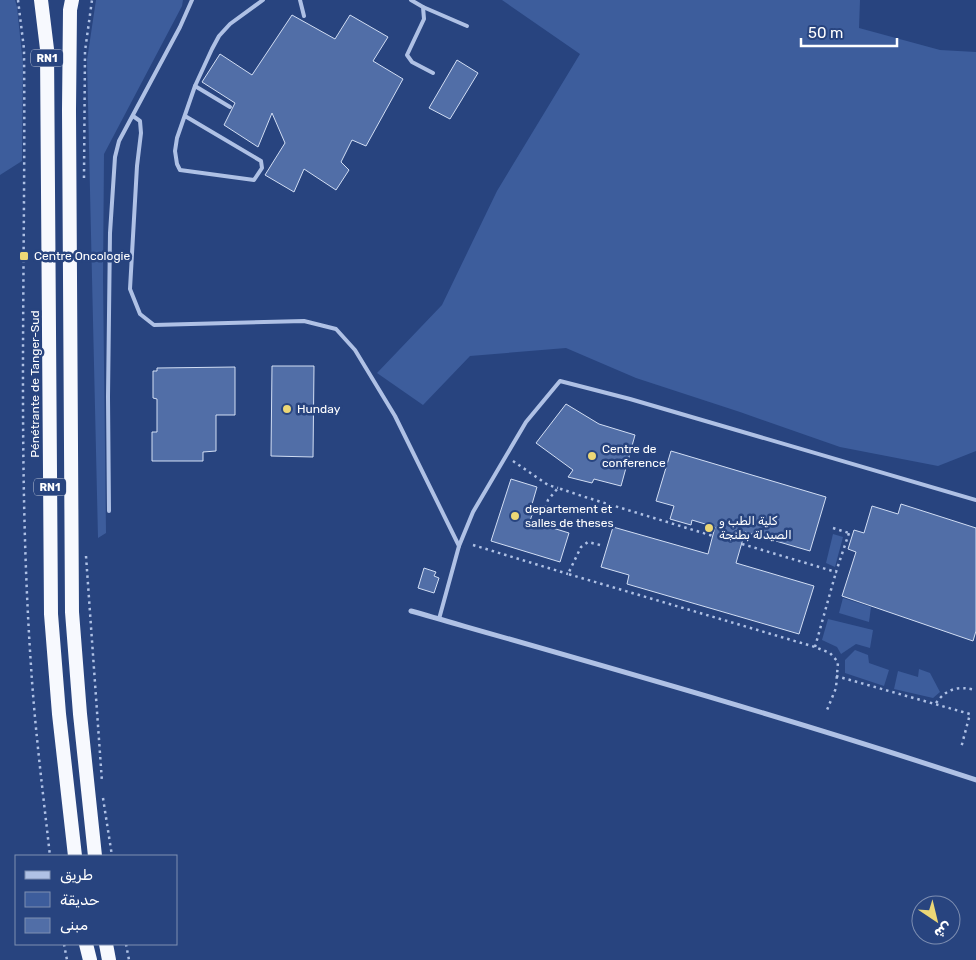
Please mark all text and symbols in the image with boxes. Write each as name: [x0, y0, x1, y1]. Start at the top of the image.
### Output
scale bar: [801, 15, 897, 47]
text: 50 m: [808, 24, 843, 42]
road number: RN1: [31, 49, 63, 66]
place label: Centre Oncologie: [34, 249, 130, 263]
marker: Centre Oncologie: [18, 250, 30, 262]
street label: Pénétrante de Tanger-Sud: [28, 310, 42, 458]
place label: Hunday: [297, 402, 341, 416]
marker: Hunday: [281, 403, 293, 415]
place label: Centre de conference: [602, 442, 666, 470]
marker: Centre de conference: [586, 450, 598, 462]
road number: RN1: [34, 478, 66, 496]
place label: departement et salles de theses: [525, 502, 614, 530]
marker: departement et salles de theses: [509, 510, 521, 522]
place label: كلية الطب و الصيدلة بطنجة: [719, 514, 792, 542]
marker: كلية الطب و الصيدلة بطنجة: [703, 522, 715, 534]
legend: [15, 855, 178, 945]
text: طريق: [60, 866, 93, 884]
text: حديقة: [60, 891, 100, 909]
north arrow: [911, 895, 961, 945]
text: مبنى: [60, 916, 88, 934]
text: ش: [931, 918, 955, 942]

